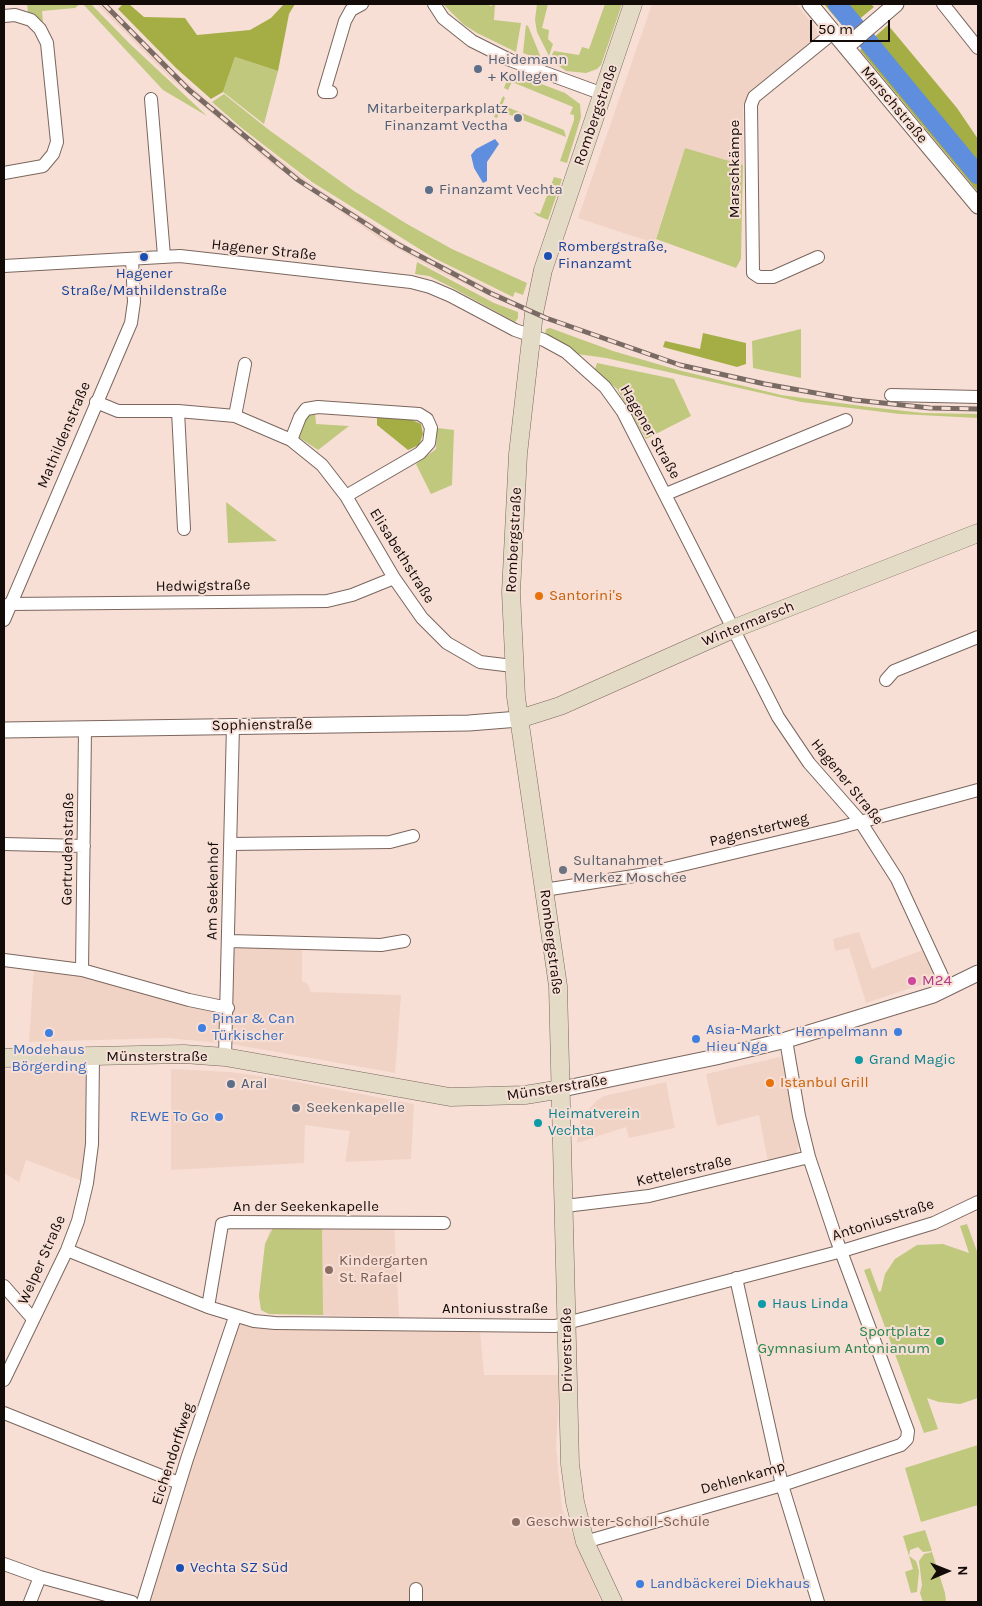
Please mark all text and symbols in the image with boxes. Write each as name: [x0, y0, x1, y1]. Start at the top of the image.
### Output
scale bar: [812, 10, 892, 42]
text: 50 m: [818, 20, 853, 38]
place label: Heidemann + Kollegen: [488, 51, 567, 86]
street label: Rombergstraße: [570, 62, 622, 168]
marker: Heidemann + Kollegen: [472, 63, 484, 75]
street label: Marschstraße: [857, 63, 931, 147]
place label: Mitarbeiterparkplatz Finanzamt Vectha: [367, 100, 508, 135]
marker: Mitarbeiterparkplatz Finanzamt Vectha: [512, 112, 524, 124]
street label: Marschkämpe: [726, 120, 744, 218]
place label: Finanzamt Vechta: [439, 181, 563, 199]
marker: Finanzamt Vechta: [423, 184, 435, 196]
street label: Hagener Straße: [211, 236, 317, 264]
place label: Rombergstraße, Finanzamt: [558, 238, 667, 273]
marker: Rombergstraße, Finanzamt: [542, 250, 554, 262]
marker: Hagener Straße/Mathildenstraße: [138, 251, 150, 263]
place label: Hagener Straße/Mathildenstraße: [61, 265, 227, 300]
street label: Mathildenstraße: [33, 379, 95, 491]
street label: Hagener Straße: [616, 382, 684, 482]
street label: Rombergstraße: [502, 487, 526, 593]
street label: Elisabethstraße: [366, 505, 438, 607]
street label: Hedwigstraße: [156, 576, 250, 596]
place label: Santorini's: [549, 587, 623, 605]
marker: Santorini's: [533, 590, 545, 602]
street label: Wintermarsch: [699, 597, 797, 651]
street label: Sophienstraße: [212, 715, 312, 735]
street label: Hagener Straße: [807, 735, 887, 829]
street label: Gertrudenstraße: [58, 793, 78, 905]
street label: Pagenstertweg: [708, 809, 810, 851]
street label: Am Seekenhof: [203, 842, 223, 940]
place label: Sultanahmet Merkez Moschee: [573, 852, 687, 887]
marker: Sultanahmet Merkez Moschee: [557, 864, 569, 876]
street label: Rombergstraße: [536, 888, 566, 996]
place label: M24: [922, 972, 952, 990]
marker: M24: [906, 975, 918, 987]
place label: Pinar & Can Türkischer: [212, 1010, 295, 1045]
place label: Asia-Markt Hieu Nga: [706, 1021, 781, 1056]
marker: Pinar & Can Türkischer: [196, 1022, 208, 1034]
place label: Hempelmann: [795, 1023, 888, 1041]
marker: Hempelmann: [892, 1026, 904, 1038]
marker: Modehaus Börgerding: [43, 1027, 55, 1039]
marker: Asia-Markt Hieu Nga: [690, 1033, 702, 1045]
place label: Modehaus Börgerding: [11, 1041, 87, 1076]
street label: Münsterstraße: [106, 1048, 208, 1066]
place label: Grand Magic: [869, 1051, 955, 1069]
marker: Grand Magic: [853, 1054, 865, 1066]
street label: Münsterstraße: [505, 1071, 609, 1105]
place label: Istanbul Grill: [780, 1074, 869, 1092]
place label: Aral: [241, 1075, 267, 1093]
marker: Istanbul Grill: [764, 1077, 776, 1089]
marker: Aral: [225, 1078, 237, 1090]
place label: Seekenkapelle: [306, 1099, 405, 1117]
marker: Seekenkapelle: [290, 1102, 302, 1114]
place label: Heimatverein Vechta: [548, 1105, 640, 1140]
place label: REWE To Go: [130, 1108, 209, 1126]
marker: REWE To Go: [213, 1111, 225, 1123]
marker: Heimatverein Vechta: [532, 1117, 544, 1129]
street label: Kettelerstraße: [635, 1151, 733, 1191]
street label: Antoniusstraße: [830, 1195, 936, 1245]
street label: An der Seekenkapelle: [233, 1198, 379, 1216]
street label: Welper Straße: [14, 1213, 70, 1307]
place label: Kindergarten St. Rafael: [339, 1252, 428, 1287]
marker: Kindergarten St. Rafael: [323, 1264, 335, 1276]
place label: Haus Linda: [772, 1295, 848, 1313]
marker: Haus Linda: [756, 1298, 768, 1310]
street label: Antoniusstraße: [442, 1300, 548, 1318]
street label: Driverstraße: [557, 1308, 577, 1392]
place label: Sportplatz Gymnasium Antonianum: [758, 1323, 930, 1358]
marker: Sportplatz Gymnasium Antonianum: [934, 1335, 946, 1347]
street label: Eichendorffweg: [148, 1401, 198, 1507]
street label: Dehlenkamp: [699, 1457, 787, 1499]
place label: Geschwister-Scholl-Schule: [526, 1513, 710, 1531]
marker: Geschwister-Scholl-Schule: [510, 1516, 522, 1528]
north arrow: [922, 1546, 972, 1596]
place label: Vechta SZ Süd: [190, 1559, 288, 1577]
marker: Vechta SZ Süd: [174, 1562, 186, 1574]
text: N: [954, 1566, 971, 1576]
place label: Landbäckerei Diekhaus: [650, 1575, 810, 1593]
marker: Landbäckerei Diekhaus: [634, 1578, 646, 1590]

